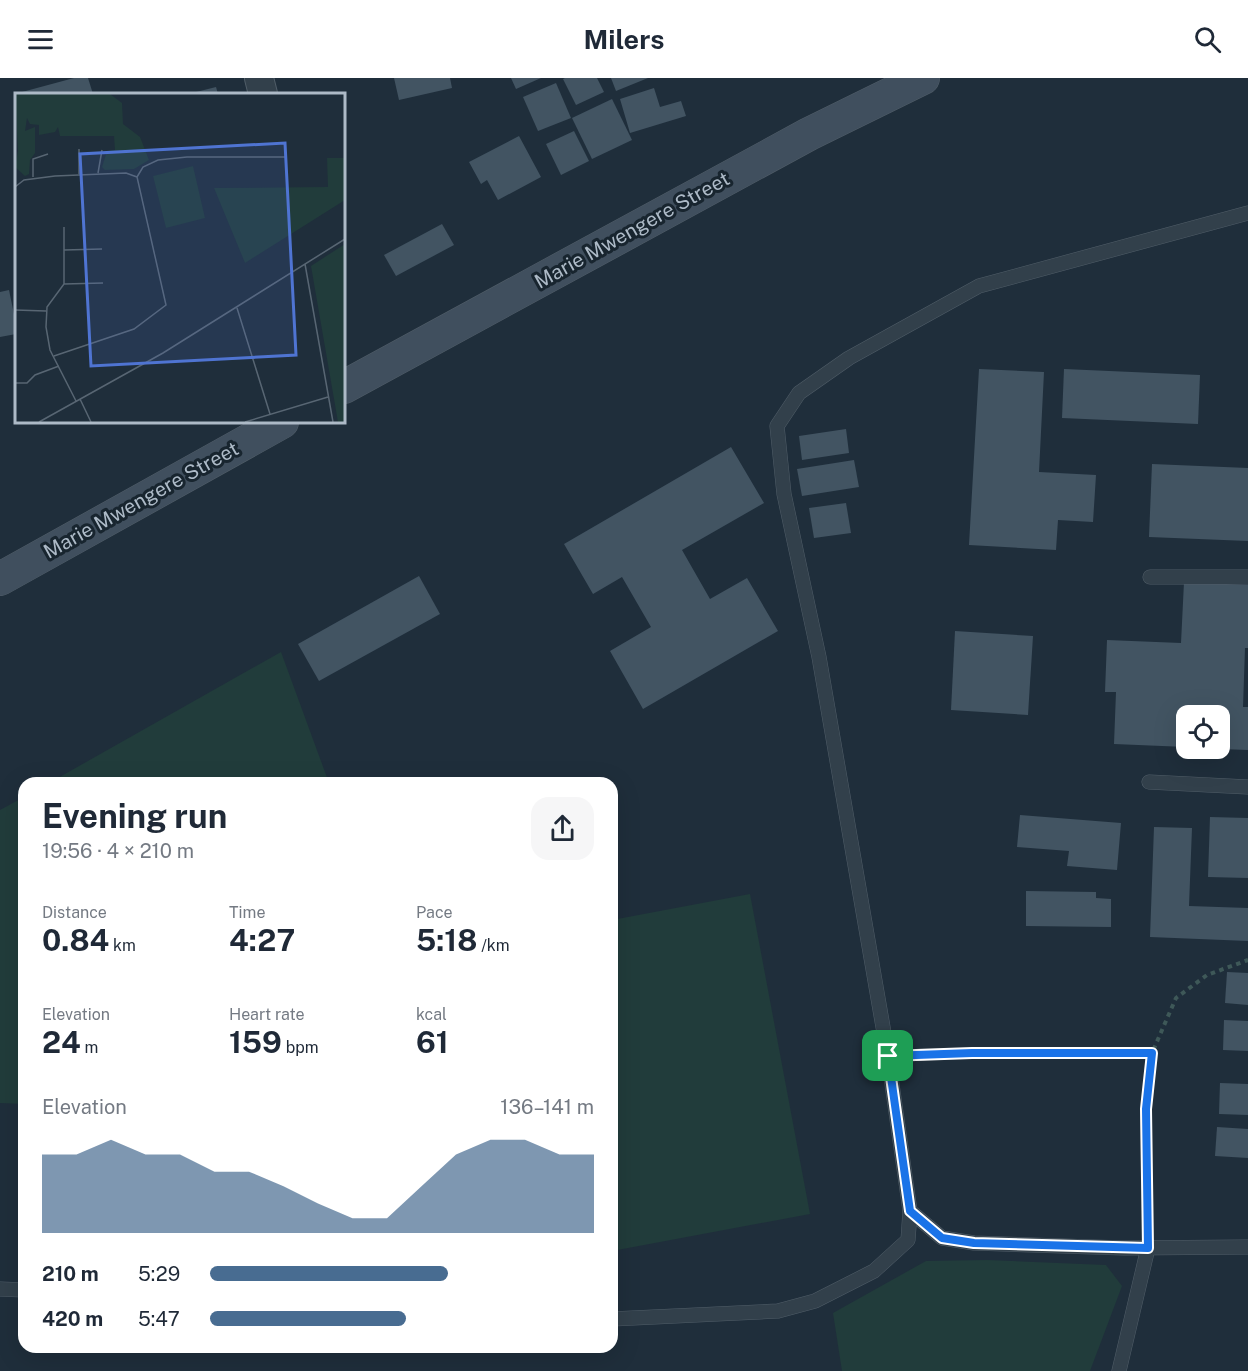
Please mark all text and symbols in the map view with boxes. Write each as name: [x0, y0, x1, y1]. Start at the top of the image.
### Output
icon: menu: [24, 23, 57, 56]
text: Milers: [583, 23, 665, 55]
icon: search: [1191, 23, 1224, 56]
inset map: [15, 93, 345, 423]
street label: Marie Mwengere Street: [530, 166, 734, 294]
street label: Marie Mwengere Street: [39, 436, 243, 564]
map controls: [1176, 705, 1230, 759]
button: locate: [1176, 705, 1230, 759]
text: Evening run: [42, 797, 227, 835]
button: share: [531, 797, 594, 860]
text: 19:56 · 4 × 210 m: [42, 839, 194, 863]
text: Distance: [42, 903, 107, 922]
text: Time: [229, 903, 265, 922]
text: Pace: [416, 903, 453, 922]
text: 0.84: [42, 922, 109, 958]
text: 4:27: [229, 922, 295, 958]
text: 5:18: [416, 922, 477, 958]
text: km: [109, 936, 136, 955]
text: /km: [477, 936, 510, 955]
text: Elevation: [42, 1005, 110, 1024]
text: Heart rate: [229, 1005, 305, 1024]
text: kcal: [416, 1005, 447, 1024]
text: 24: [42, 1024, 81, 1060]
text: 159: [229, 1024, 282, 1060]
text: 61: [416, 1024, 449, 1060]
pin: [862, 1030, 913, 1081]
text: m: [81, 1038, 98, 1057]
text: bpm: [282, 1038, 319, 1057]
icon: arrive: [871, 1039, 904, 1072]
text: Elevation: [42, 1095, 127, 1119]
text: 136–141 m: [500, 1095, 594, 1119]
text: 210 m: [42, 1262, 99, 1286]
text: 5:29: [138, 1262, 180, 1286]
text: 420 m: [42, 1307, 103, 1331]
text: 5:47: [138, 1307, 180, 1331]

